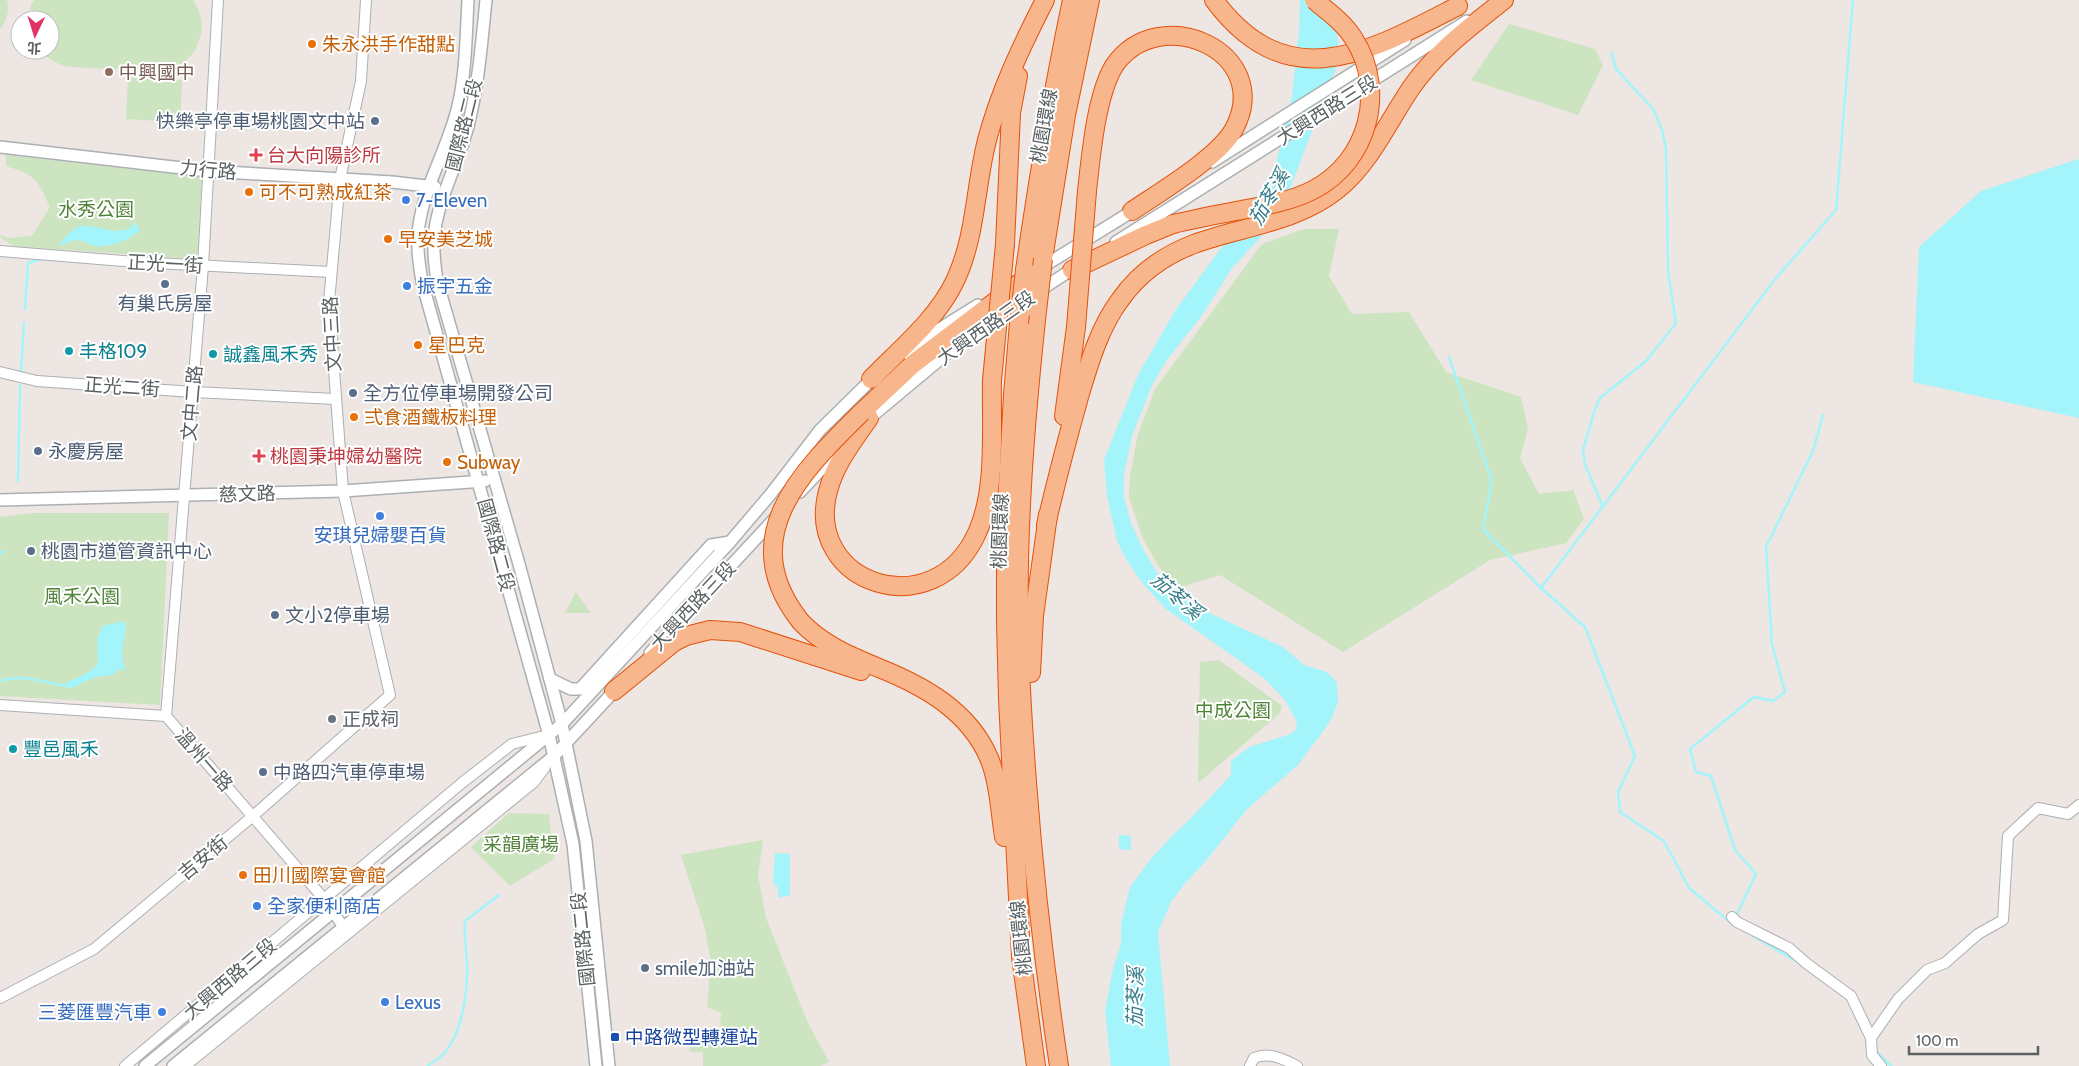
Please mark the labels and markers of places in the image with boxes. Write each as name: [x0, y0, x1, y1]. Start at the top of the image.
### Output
place label: 朱永洪手作甜點: [322, 33, 455, 56]
marker: 朱永洪手作甜點: [306, 38, 318, 50]
place label: 中興國中: [119, 61, 195, 84]
marker: 中興國中: [103, 66, 115, 78]
place label: 快樂亭停車場桃園文中站: [156, 110, 365, 133]
marker: 快樂亭停車場桃園文中站: [369, 115, 381, 127]
place label: 台大向陽診所: [267, 144, 381, 167]
marker: 台大向陽診所: [249, 148, 263, 162]
place label: 可不可熟成紅茶: [259, 181, 392, 204]
marker: 可不可熟成紅茶: [243, 186, 255, 198]
place label: 7-Eleven: [416, 189, 487, 212]
marker: 7-Eleven: [400, 194, 412, 206]
place label: 早安美芝城: [398, 228, 493, 251]
marker: 早安美芝城: [382, 233, 394, 245]
place label: 振宇五金: [417, 275, 493, 298]
marker: 有巢氏房屋: [159, 278, 171, 290]
marker: 振宇五金: [401, 280, 413, 292]
place label: 有巢氏房屋: [117, 292, 213, 315]
place label: 星巴克: [428, 334, 485, 357]
marker: 星巴克: [412, 339, 424, 351]
place label: 丰格109: [79, 340, 147, 363]
place label: 誠鑫風禾秀: [223, 343, 318, 366]
marker: 丰格109: [63, 345, 75, 357]
marker: 誠鑫風禾秀: [207, 348, 219, 360]
place label: 全方位停車場開發公司: [363, 382, 553, 405]
marker: 全方位停車場開發公司: [347, 387, 359, 399]
place label: 弍食酒鐵板料理: [364, 406, 497, 429]
marker: 弍食酒鐵板料理: [348, 411, 360, 423]
place label: 永慶房屋: [48, 440, 124, 463]
marker: 永慶房屋: [32, 445, 44, 457]
place label: 桃園秉坤婦幼醫院: [270, 445, 422, 468]
marker: 桃園秉坤婦幼醫院: [252, 449, 266, 463]
place label: Subway: [457, 451, 521, 474]
marker: Subway: [441, 456, 453, 468]
marker: 安琪兒婦嬰百貨: [374, 510, 386, 522]
place label: 安琪兒婦嬰百貨: [313, 524, 447, 547]
place label: 桃園市道管資訊中心: [41, 540, 212, 563]
marker: 桃園市道管資訊中心: [25, 545, 37, 557]
place label: 文小2停車場: [285, 604, 390, 627]
marker: 文小2停車場: [269, 609, 281, 621]
place label: 正成祠: [342, 708, 399, 731]
marker: 正成祠: [326, 713, 338, 725]
place label: 豐邑風禾: [23, 738, 99, 761]
marker: 豐邑風禾: [7, 743, 19, 755]
place label: 中路四汽車停車場: [273, 761, 425, 784]
marker: 中路四汽車停車場: [257, 766, 269, 778]
place label: 田川國際宴會館: [253, 864, 386, 887]
marker: 田川國際宴會館: [237, 869, 249, 881]
place label: 全家便利商店: [267, 895, 381, 918]
marker: 全家便利商店: [251, 900, 263, 912]
place label: smile加油站: [655, 957, 755, 980]
marker: smile加油站: [639, 962, 651, 974]
place label: Lexus: [395, 991, 441, 1014]
marker: Lexus: [379, 996, 391, 1008]
place label: 三菱匯豐汽車: [38, 1001, 152, 1024]
marker: 三菱匯豐汽車: [156, 1006, 168, 1018]
place label: 中路微型轉運站: [625, 1026, 758, 1049]
marker: 中路微型轉運站: [609, 1031, 621, 1043]

